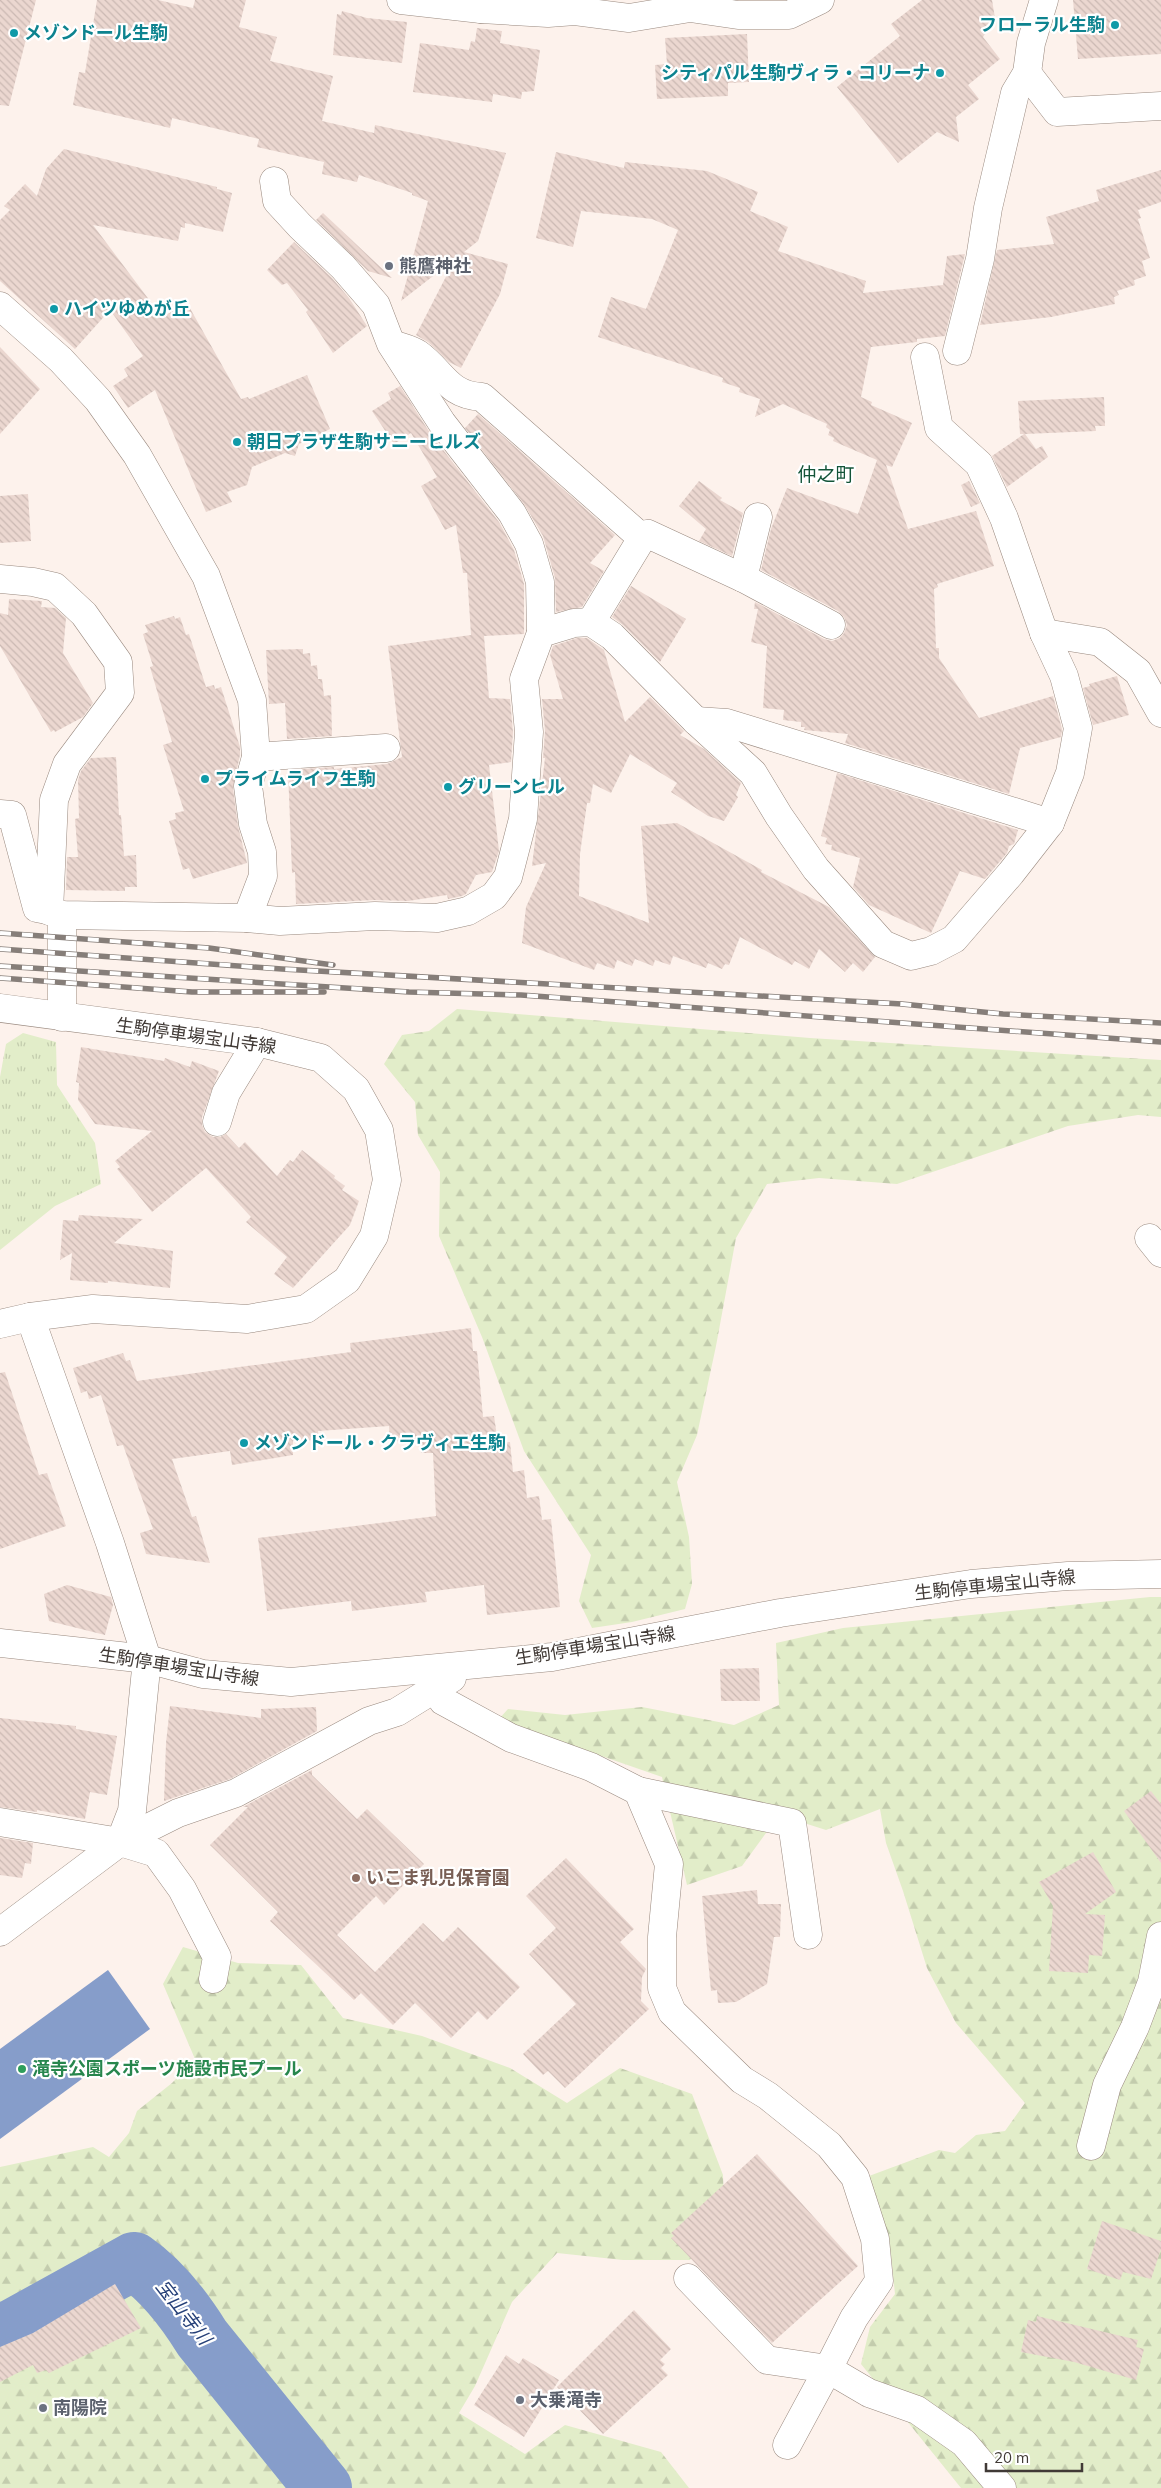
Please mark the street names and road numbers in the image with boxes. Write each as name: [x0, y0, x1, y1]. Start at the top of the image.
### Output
street label: 生駒停車場宝山寺線: [114, 1013, 278, 1058]
street label: 生駒停車場宝山寺線: [913, 1565, 1077, 1604]
street label: 生駒停車場宝山寺線: [513, 1621, 677, 1670]
street label: 生駒停車場宝山寺線: [97, 1642, 261, 1691]

